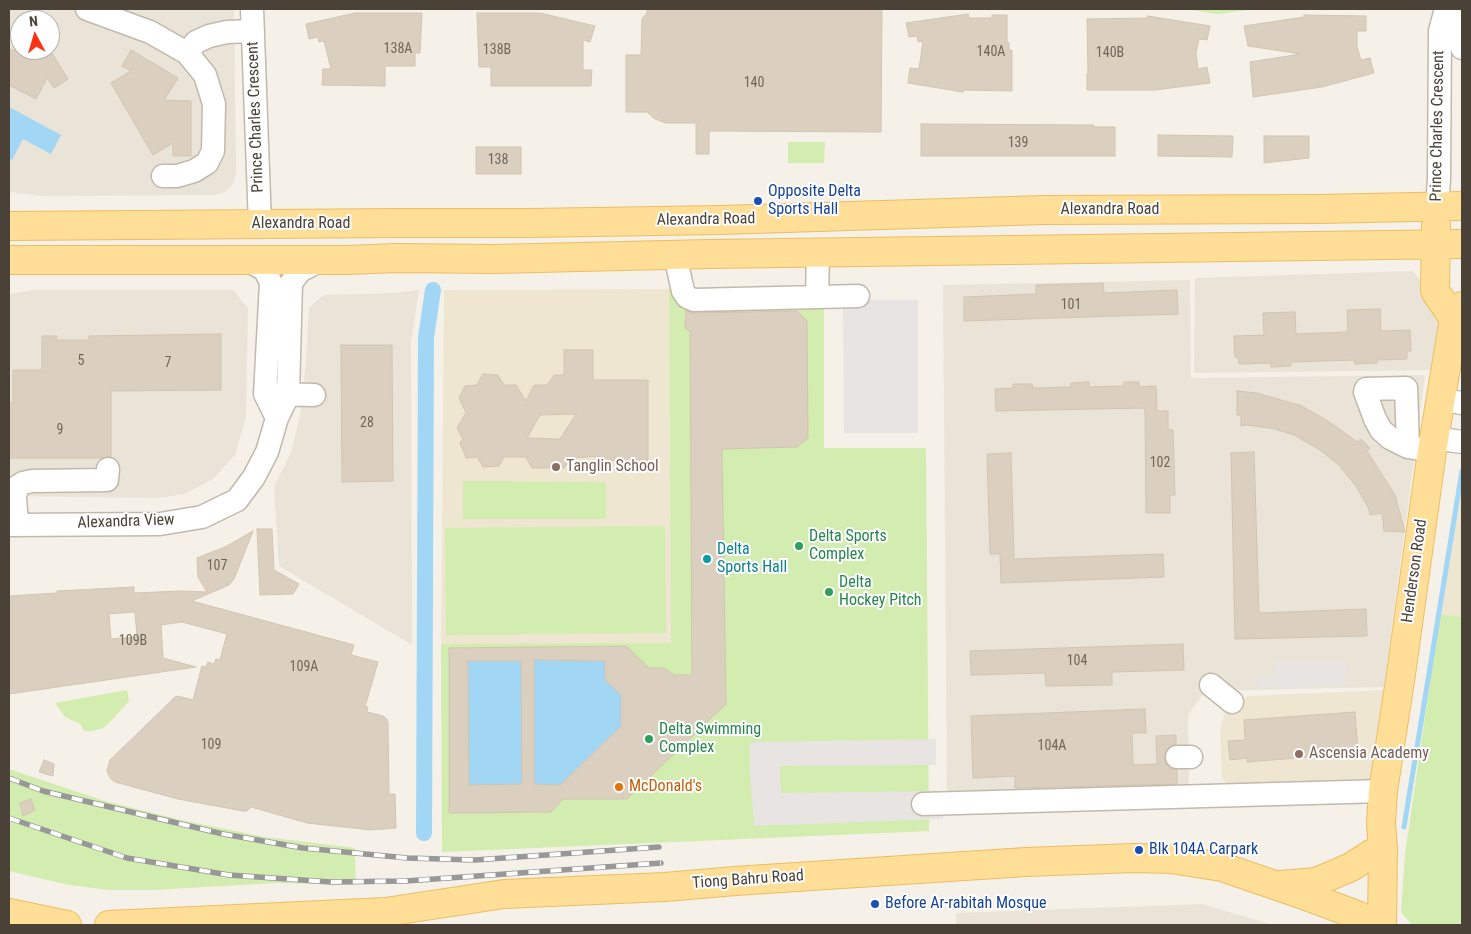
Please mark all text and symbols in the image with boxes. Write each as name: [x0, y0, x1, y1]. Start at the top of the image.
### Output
north arrow: [10, 10, 60, 60]
text: N: [28, 13, 39, 29]
street label: Prince Charles Crescent: [244, 41, 268, 193]
house number: 138A: [384, 41, 412, 57]
house number: 138B: [483, 42, 511, 58]
house number: 140A: [977, 44, 1005, 60]
house number: 140B: [1096, 45, 1124, 61]
street label: Prince Charles Crescent: [1427, 50, 1449, 202]
house number: 140: [744, 75, 764, 91]
house number: 139: [1008, 135, 1028, 151]
house number: 138: [488, 152, 508, 168]
place label: Opposite Delta Sports Hall: [768, 182, 861, 220]
marker: Opposite Delta Sports Hall: [752, 195, 764, 207]
street label: Alexandra Road: [1061, 200, 1159, 220]
street label: Alexandra Road: [656, 210, 756, 230]
street label: Alexandra Road: [252, 214, 350, 234]
house number: 101: [1061, 297, 1081, 313]
house number: 5: [78, 353, 84, 369]
house number: 7: [165, 355, 171, 371]
house number: 28: [360, 415, 374, 431]
house number: 9: [57, 422, 63, 438]
house number: 102: [1150, 455, 1170, 471]
place label: Tanglin School: [566, 457, 659, 477]
marker: Tanglin School: [550, 461, 562, 473]
street label: Alexandra View: [77, 511, 175, 533]
street label: Henderson Road: [1398, 518, 1432, 624]
place label: Delta Sports Complex: [809, 527, 887, 565]
place label: Delta Sports Hall: [717, 540, 787, 578]
marker: Delta Sports Complex: [793, 540, 805, 552]
marker: Delta Sports Hall: [701, 553, 713, 565]
house number: 107: [207, 558, 227, 574]
place label: Delta Hockey Pitch: [839, 573, 922, 611]
marker: Delta Hockey Pitch: [823, 586, 835, 598]
house number: 109B: [119, 633, 147, 649]
house number: 104: [1067, 653, 1087, 669]
house number: 109A: [290, 659, 318, 675]
place label: Delta Swimming Complex: [659, 720, 761, 758]
marker: Delta Swimming Complex: [643, 733, 655, 745]
house number: 109: [201, 737, 221, 753]
house number: 104A: [1038, 738, 1066, 754]
place label: Ascensia Academy: [1309, 744, 1429, 764]
marker: Ascensia Academy: [1293, 748, 1305, 760]
place label: McDonald's: [629, 777, 702, 797]
marker: McDonald's: [613, 781, 625, 793]
place label: Blk 104A Carpark: [1149, 840, 1258, 860]
marker: Blk 104A Carpark: [1133, 844, 1145, 856]
street label: Tiong Bahru Road: [692, 867, 804, 893]
place label: Before Ar-rabitah Mosque: [885, 894, 1047, 914]
marker: Before Ar-rabitah Mosque: [869, 898, 881, 910]

